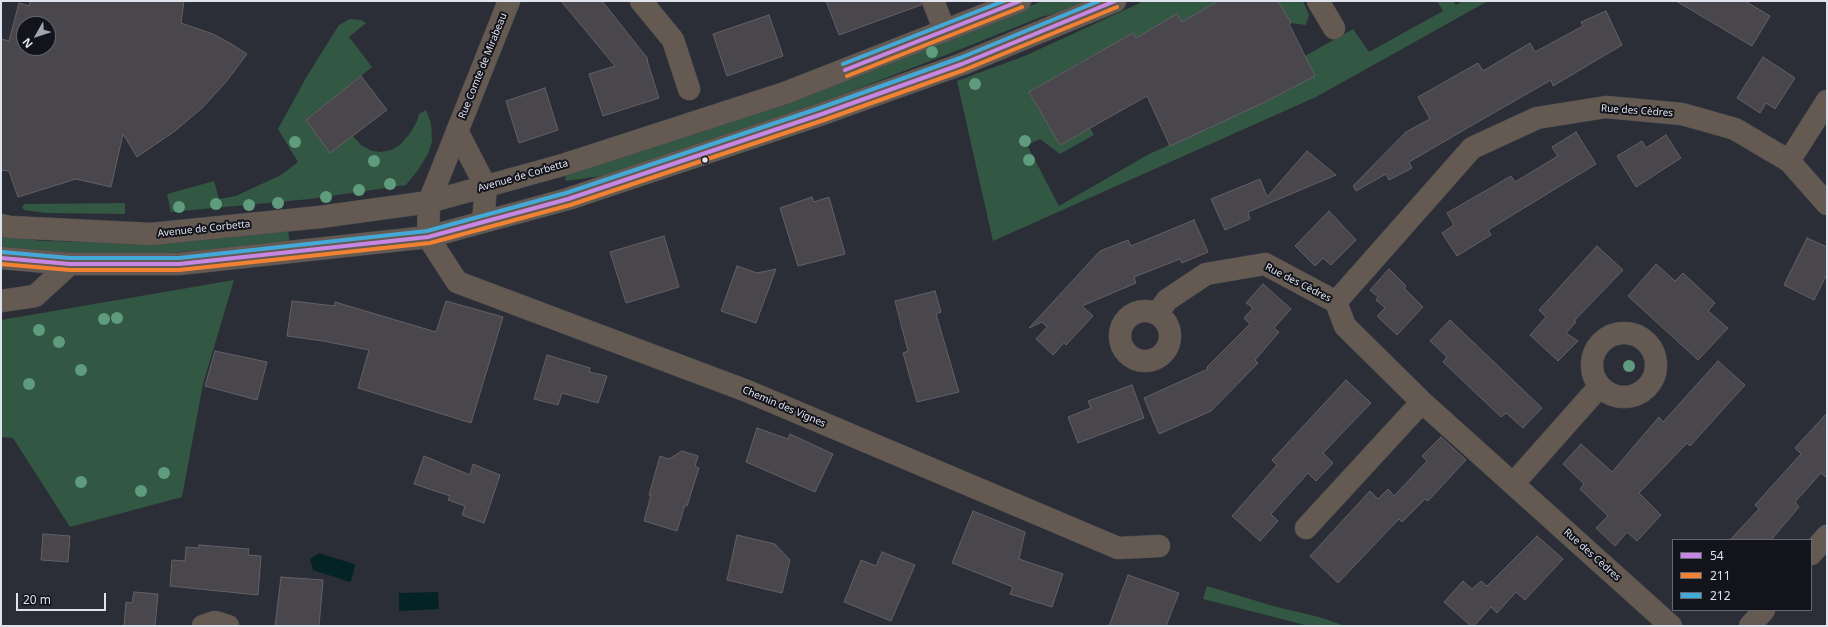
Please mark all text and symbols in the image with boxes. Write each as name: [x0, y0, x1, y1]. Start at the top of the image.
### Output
street label: Rue Comte de Mirabeau: [456, 11, 510, 121]
north arrow: [16, 16, 56, 56]
text: N: [18, 35, 36, 51]
street label: Rue des Cèdres: [1601, 102, 1673, 120]
unlabelled marker: [700, 155, 710, 165]
street label: Avenue de Corbetta: [477, 157, 569, 195]
street label: Avenue de Corbetta: [157, 218, 251, 240]
street label: Rue des Cèdres: [1263, 261, 1333, 305]
street label: Chemin des Vignes: [741, 384, 827, 430]
street label: Rue des Cèdres: [1561, 526, 1623, 584]
legend: [1672, 539, 1812, 611]
text: 54: [1710, 547, 1724, 564]
text: 211: [1710, 567, 1731, 584]
scale bar: [18, 585, 108, 611]
text: 212: [1710, 587, 1731, 604]
text: 20 m: [23, 591, 51, 608]

